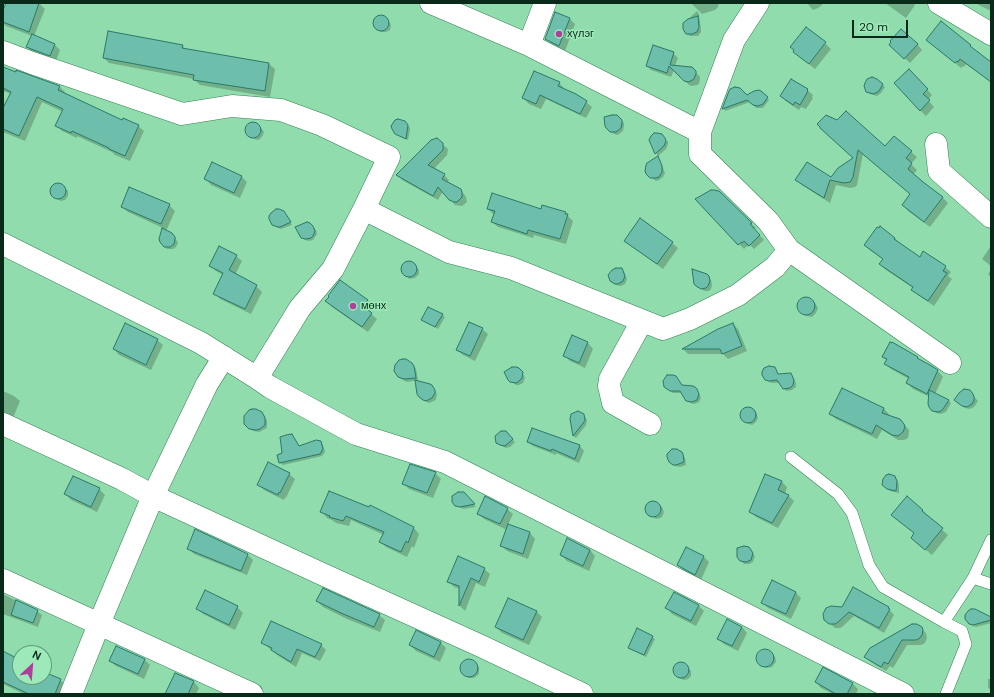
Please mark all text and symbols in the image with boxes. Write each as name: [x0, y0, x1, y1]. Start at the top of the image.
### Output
scale bar: [854, 12, 910, 38]
text: 20 m: [859, 19, 888, 35]
place label: хүлэг: [567, 27, 594, 41]
marker: хүлэг: [554, 29, 564, 39]
place label: мөнх: [361, 299, 386, 313]
marker: мөнх: [348, 301, 358, 311]
north arrow: [12, 645, 52, 685]
text: N: [30, 647, 43, 663]

